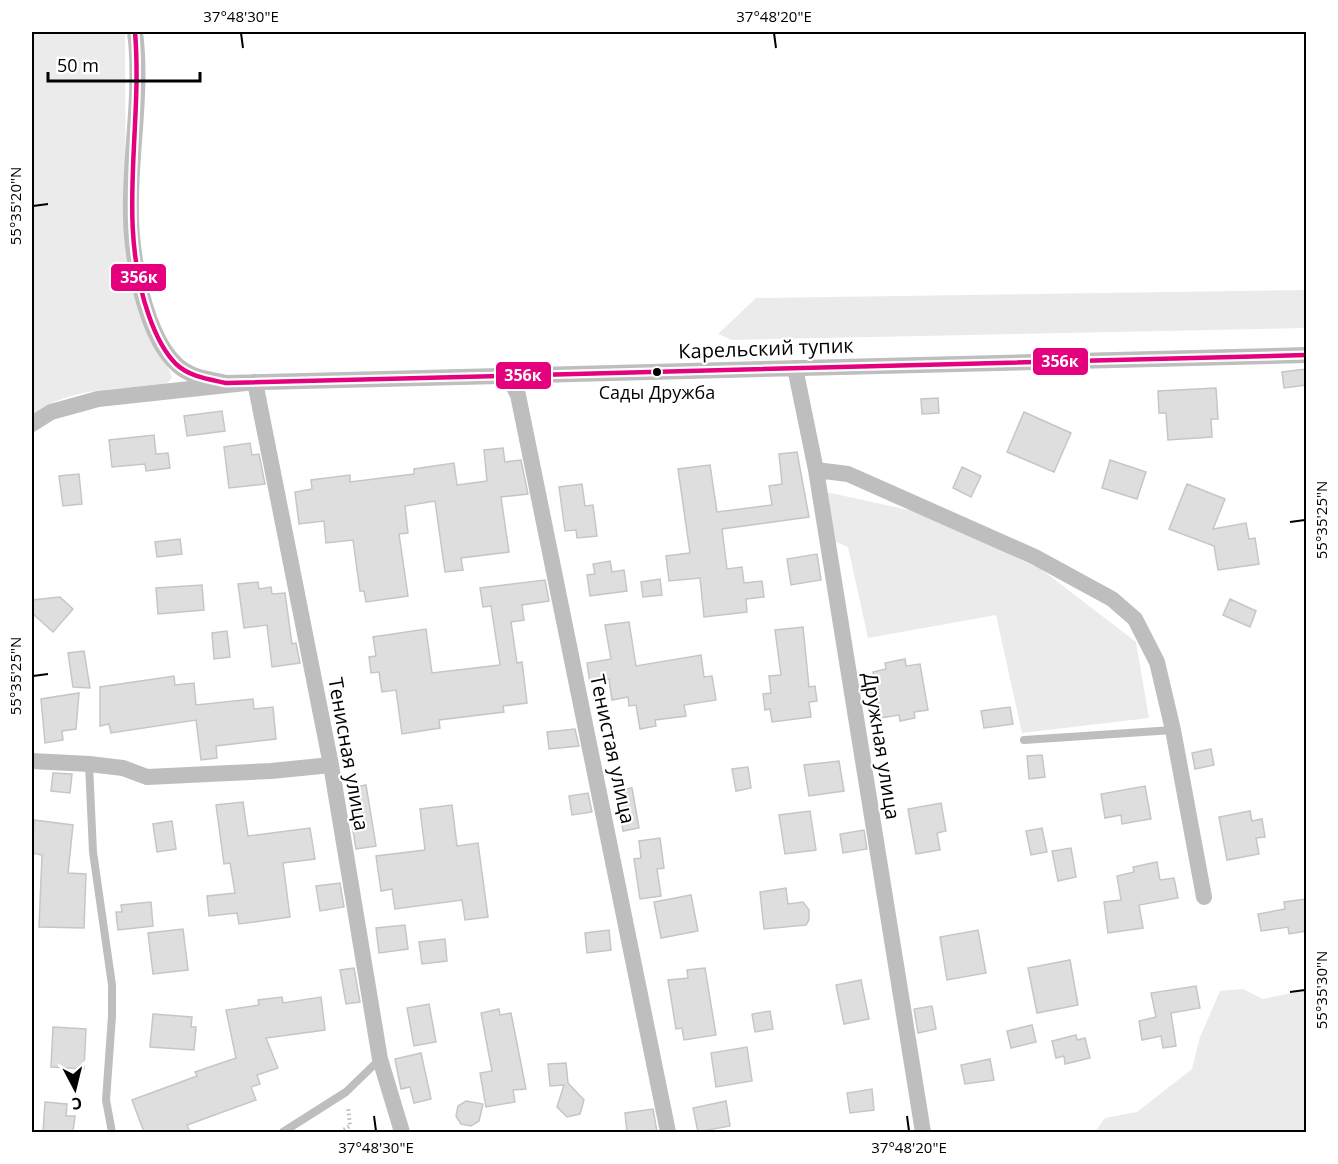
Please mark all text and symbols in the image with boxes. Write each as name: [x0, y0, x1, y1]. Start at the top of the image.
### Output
text: 37°48'30"E: [203, 6, 279, 26]
text: 37°48'20"E: [736, 6, 812, 26]
scale bar: [48, 45, 200, 83]
text: 50 m: [57, 53, 99, 77]
text: 55°35'20"N: [5, 167, 25, 245]
line badge: 356к: [110, 263, 167, 292]
text: 356к: [120, 266, 158, 288]
street label: Карельский тупик: [678, 331, 855, 365]
line badge: 356к: [1032, 347, 1089, 376]
text: 356к: [1041, 350, 1079, 372]
line badge: 356к: [495, 361, 552, 390]
text: 356к: [504, 364, 542, 386]
marker: Сады Дружба: [651, 366, 663, 378]
place label: Сады Дружба: [599, 380, 715, 404]
text: 55°35'25"N: [1311, 481, 1331, 559]
text: 55°35'25"N: [5, 637, 25, 715]
street label: Дружная улица: [857, 671, 907, 821]
street label: Тенистая улица: [584, 672, 642, 826]
street label: Тенисная улица: [322, 675, 376, 833]
text: 55°35'30"N: [1311, 951, 1331, 1029]
north arrow: [45, 1059, 105, 1119]
text: С: [70, 1092, 83, 1115]
text: 37°48'30"E: [338, 1137, 414, 1157]
text: 37°48'20"E: [871, 1137, 947, 1157]

